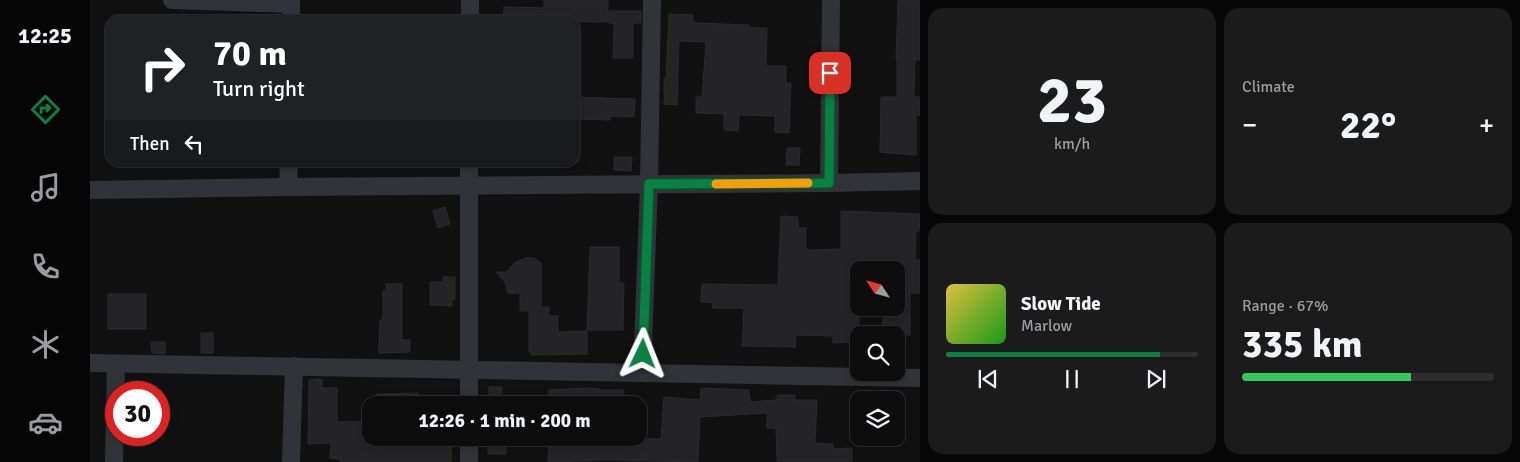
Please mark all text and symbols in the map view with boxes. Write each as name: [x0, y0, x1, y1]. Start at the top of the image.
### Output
text: 12:25: [18, 22, 72, 49]
text: 70 m: [213, 32, 287, 75]
icon: right: [130, 35, 195, 100]
pin: [809, 52, 851, 94]
icon: arrive: [816, 59, 844, 87]
text: 23: [1037, 61, 1107, 141]
text: Turn right: [213, 75, 305, 102]
text: Climate: [1242, 77, 1295, 97]
icon: directions: [28, 92, 63, 127]
text: 22°: [1340, 102, 1396, 149]
text: −: [1242, 108, 1257, 142]
text: +: [1479, 108, 1494, 142]
icon: left: [180, 130, 208, 158]
text: Then: [130, 132, 170, 156]
text: km/h: [1054, 134, 1090, 154]
icon: music: [28, 170, 63, 205]
icon: phone: [28, 249, 63, 284]
north arrow: [850, 261, 905, 316]
map controls: [850, 261, 905, 446]
text: Slow Tide: [1021, 292, 1101, 316]
text: Range · 67%: [1242, 296, 1328, 316]
text: Marlow: [1021, 316, 1072, 336]
text: 335 km: [1242, 321, 1363, 368]
button: search: [850, 326, 905, 381]
icon: climate: [28, 327, 63, 362]
position arrow: [616, 327, 668, 379]
icon: previous: [974, 365, 1002, 393]
icon: pause: [1058, 365, 1086, 393]
icon: next: [1142, 365, 1170, 393]
speed limit sign: 30: [105, 381, 170, 446]
button: layers: [850, 391, 905, 446]
icon: car: [28, 405, 63, 440]
text: 12:26 · 1 min · 200 m: [418, 409, 591, 433]

